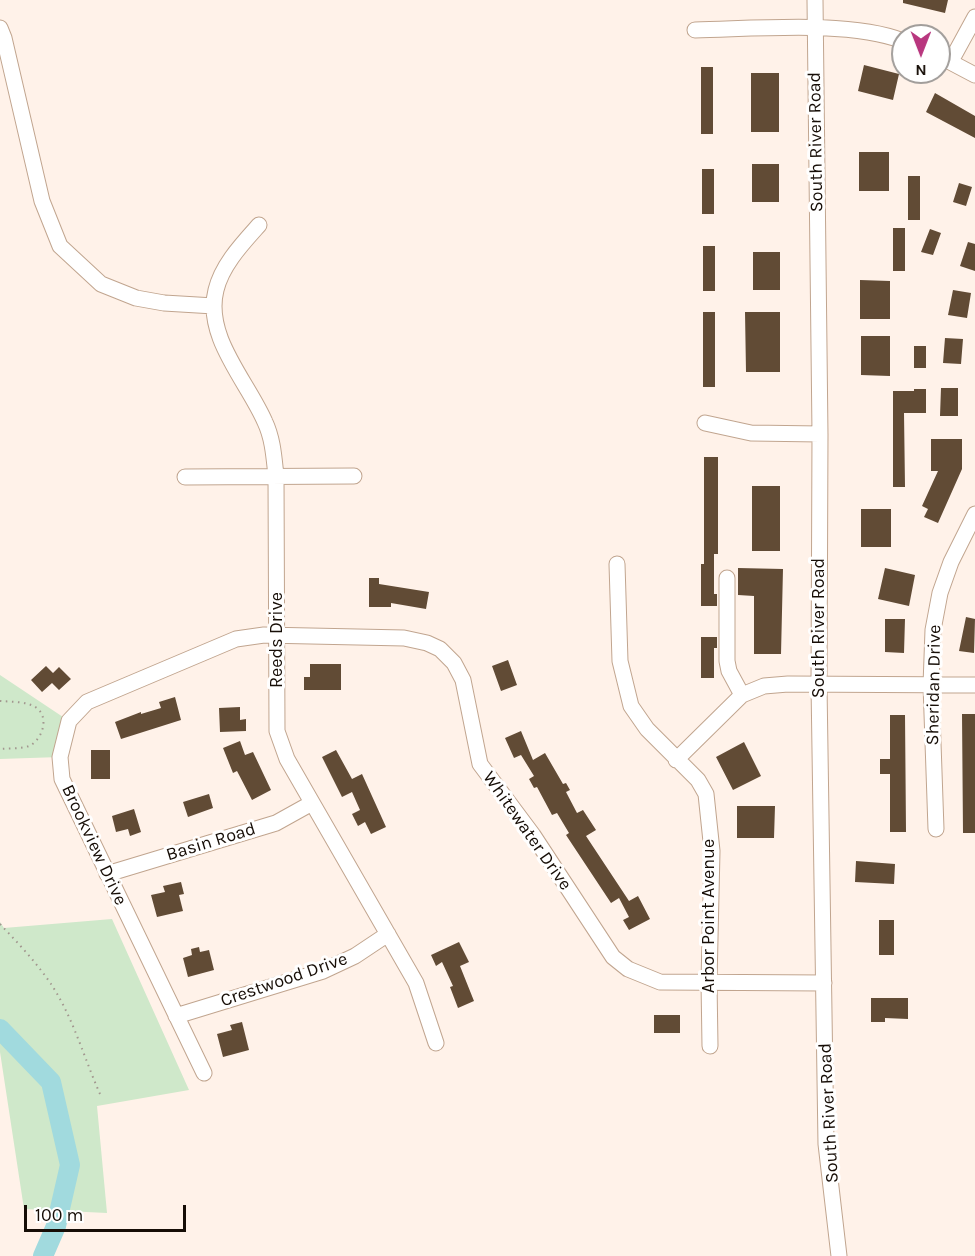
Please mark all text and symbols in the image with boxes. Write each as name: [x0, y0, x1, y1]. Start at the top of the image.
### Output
north arrow: [891, 24, 951, 84]
text: N: [915, 61, 927, 80]
street label: South River Road: [804, 72, 828, 212]
street label: South River Road: [808, 558, 830, 698]
street label: Reeds Drive: [266, 592, 288, 688]
street label: Sheridan Drive: [922, 625, 946, 745]
street label: Whitewater Drive: [478, 767, 576, 895]
street label: Brookview Drive: [57, 781, 131, 909]
street label: Basin Road: [164, 818, 258, 866]
street label: Arbor Point Avenue: [698, 839, 720, 993]
street label: Crestwood Drive: [218, 948, 350, 1012]
street label: South River Road: [815, 1042, 843, 1184]
scale bar: [27, 1193, 189, 1231]
text: 100 m: [35, 1204, 83, 1226]

